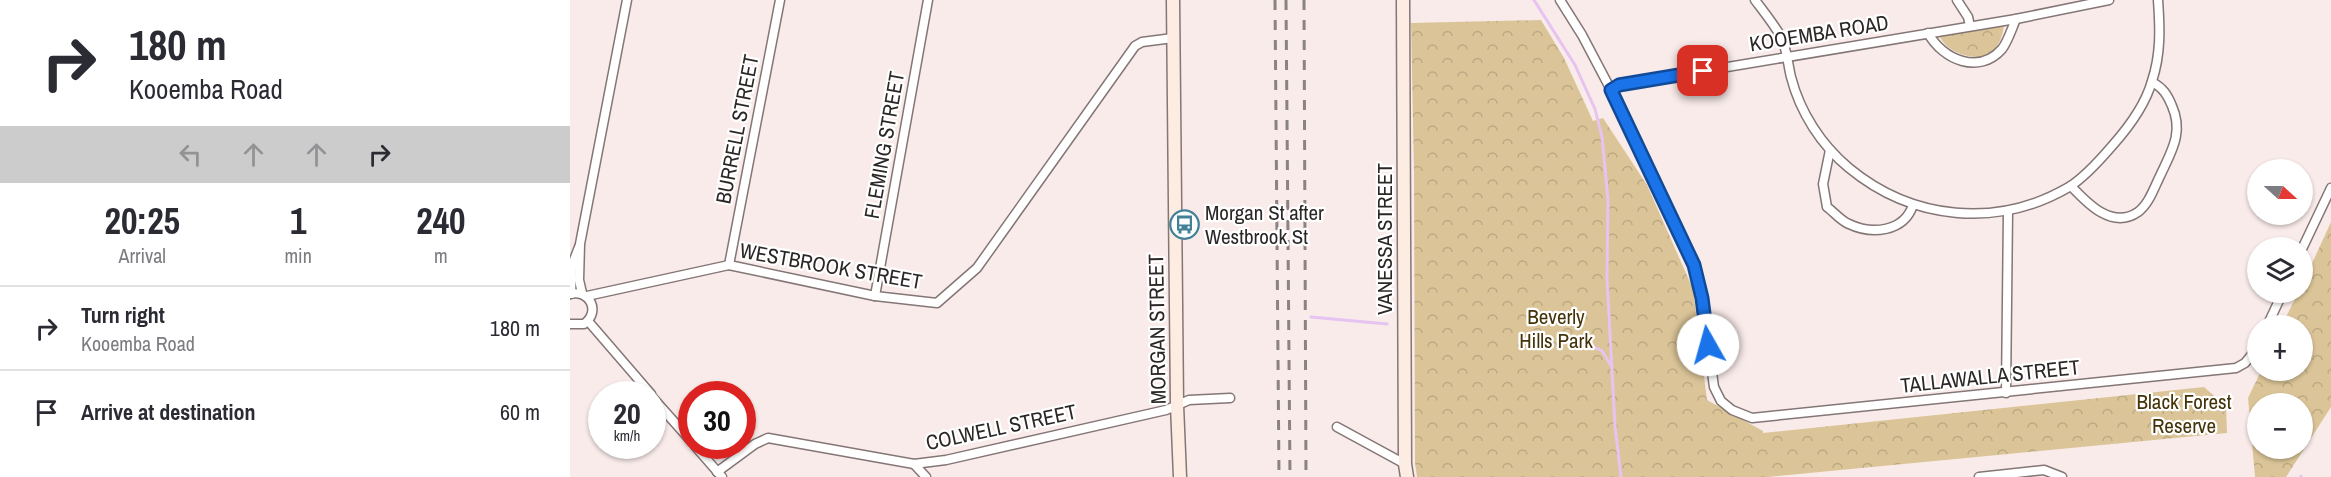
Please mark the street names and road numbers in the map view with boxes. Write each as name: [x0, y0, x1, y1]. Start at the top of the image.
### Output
street label: KOOEMBA ROAD: [1747, 8, 1891, 58]
street label: BURRELL STREET: [708, 51, 766, 206]
street label: FLEMING STREET: [857, 69, 911, 221]
street label: VANESSA STREET: [1370, 163, 1399, 315]
street label: WESTBROOK STREET: [738, 236, 925, 296]
street label: MORGAN STREET: [1141, 253, 1173, 404]
street label: TALLAWALLA STREET: [1899, 352, 2082, 400]
street label: COLWELL STREET: [923, 397, 1079, 457]

